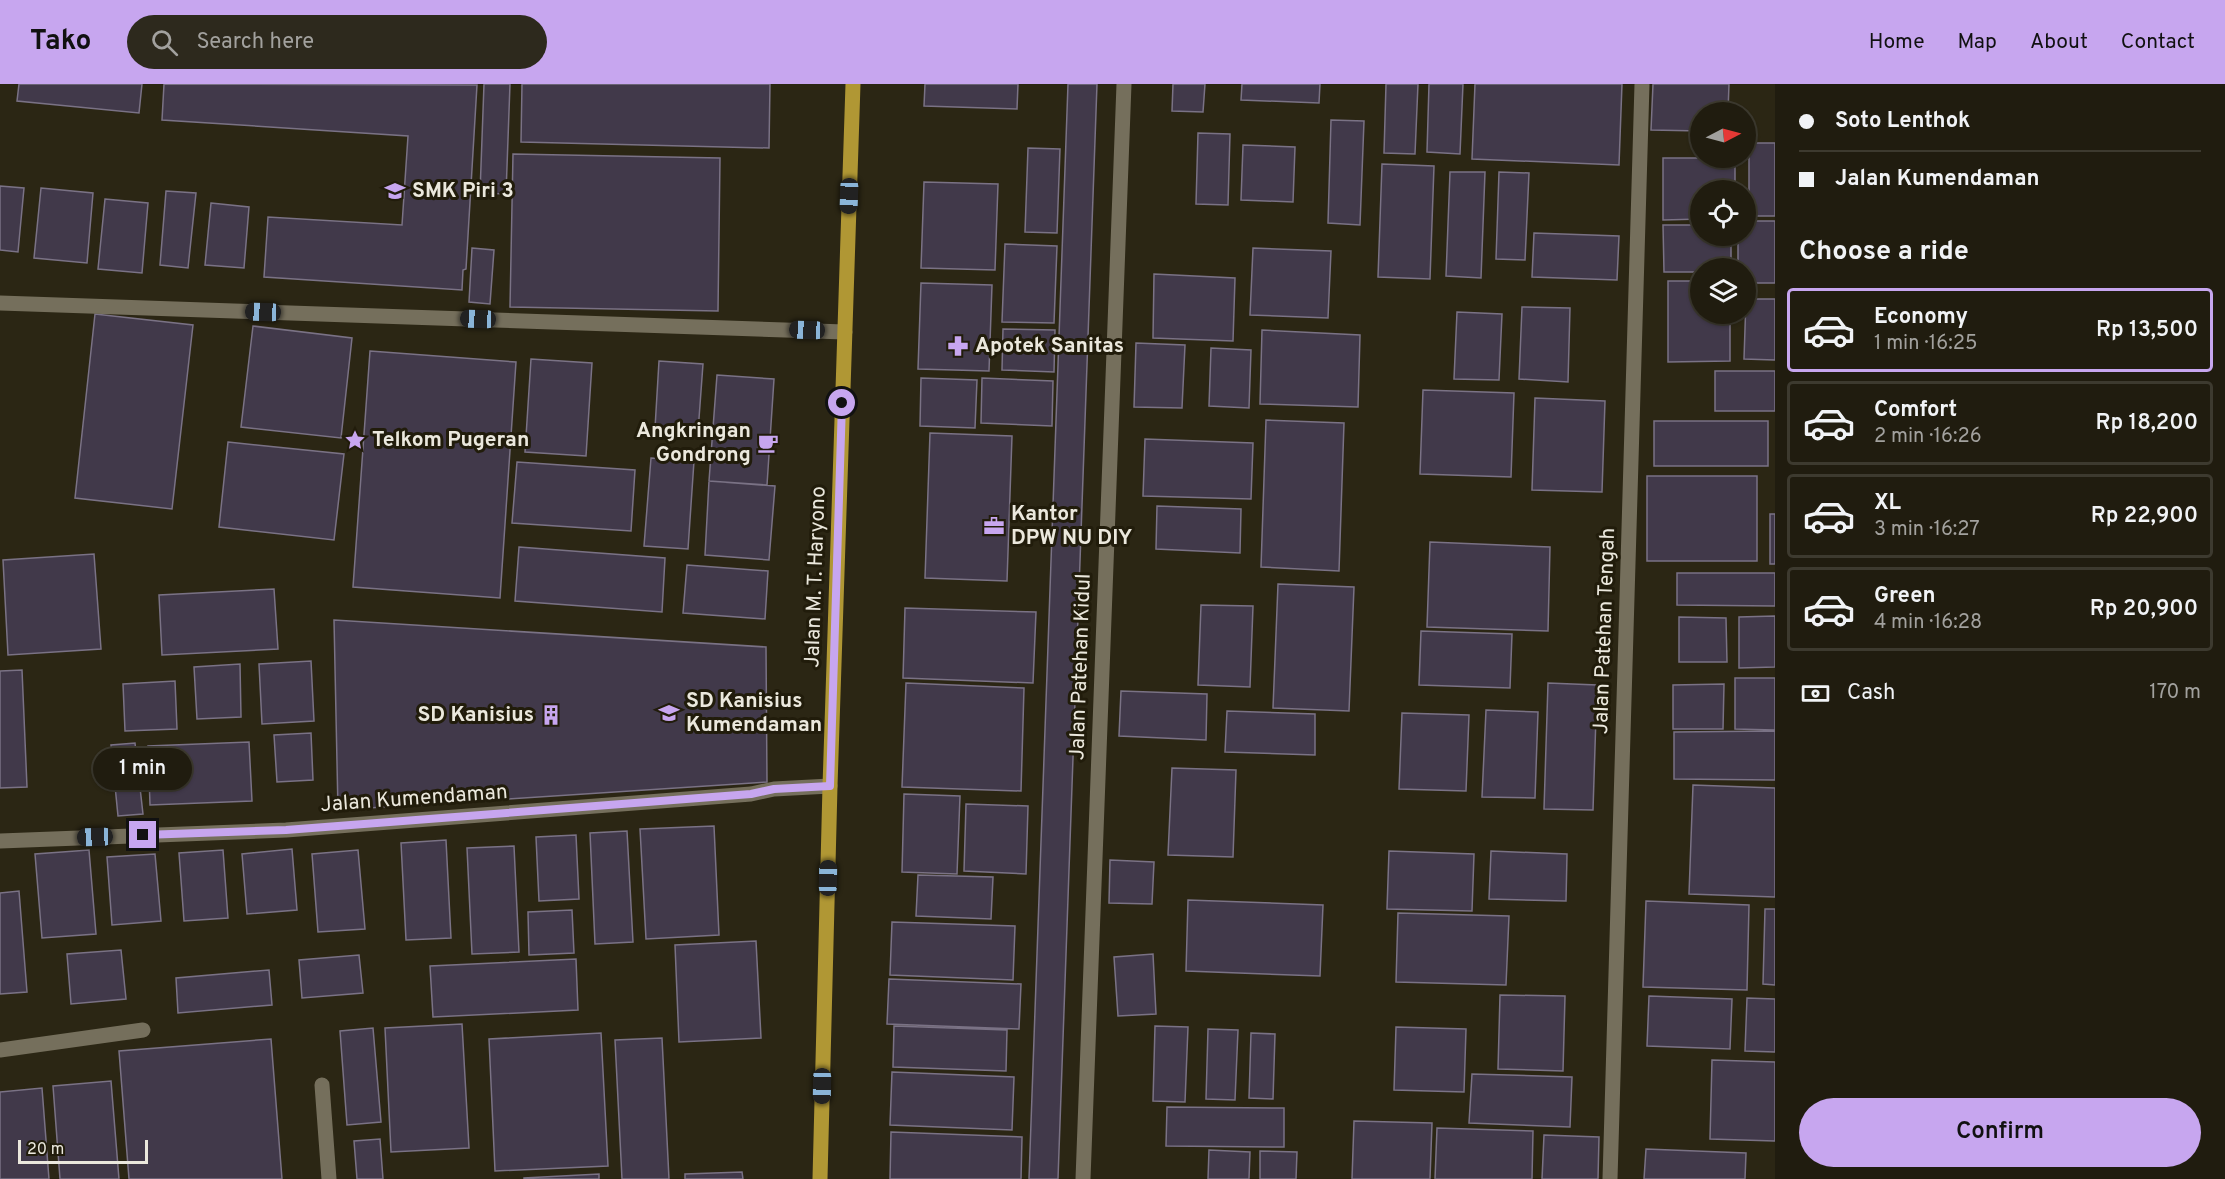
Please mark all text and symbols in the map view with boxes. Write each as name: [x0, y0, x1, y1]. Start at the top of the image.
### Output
search box: [127, 15, 547, 69]
text: Tako: [30, 24, 91, 60]
icon: search: [148, 26, 181, 59]
text: Search here: [196, 29, 314, 56]
text: Home: [1869, 29, 1925, 56]
text: Map: [1958, 29, 1997, 56]
text: About: [2030, 29, 2088, 56]
text: Contact: [2121, 29, 2195, 56]
north arrow: [1690, 102, 1756, 168]
map controls: [1690, 102, 1756, 324]
text: Soto Lenthok: [1835, 108, 1970, 135]
text: Jalan Kumendaman: [1835, 166, 2040, 193]
place label: SMK Piri 3: [412, 178, 514, 205]
car: [839, 178, 859, 214]
school or university icon: SMK Piri 3: [383, 179, 407, 203]
button: locate: [1690, 180, 1756, 246]
text: Choose a ride: [1799, 235, 1969, 269]
button: layers: [1690, 258, 1756, 324]
car: [245, 302, 281, 322]
icon: car: [1802, 303, 1856, 357]
text: Economy: [1874, 304, 1968, 331]
car: [460, 309, 496, 329]
text: Rp 13,500: [2096, 317, 2198, 344]
car: [789, 320, 825, 340]
text: 1 min · 16:25: [1874, 331, 1977, 357]
place label: Apotek Sanitas: [975, 333, 1124, 360]
pharmacy icon: Apotek Sanitas: [946, 334, 970, 358]
route start: [828, 389, 855, 416]
icon: car: [1802, 396, 1856, 450]
text: Comfort: [1874, 397, 1957, 424]
text: Rp 18,200: [2096, 410, 2198, 437]
place label: Angkringan Gondrong: [636, 418, 751, 469]
text: 2 min · 16:26: [1874, 424, 1982, 450]
place label: Telkom Pugeran: [372, 427, 529, 454]
place icon: Telkom Pugeran: [343, 428, 367, 452]
cafe icon: Angkringan Gondrong: [756, 431, 780, 455]
street label: Jalan M. T. Haryono: [799, 486, 833, 668]
icon: car: [1802, 489, 1856, 543]
text: XL: [1874, 490, 1901, 517]
place label: Kantor DPW NU DIY: [1011, 501, 1132, 552]
text: Rp 22,900: [2091, 503, 2198, 530]
office icon: Kantor DPW NU DIY: [982, 514, 1006, 538]
text: 3 min · 16:27: [1874, 517, 1980, 543]
street label: Jalan Patehan Tengah: [1588, 527, 1622, 735]
street label: Jalan Patehan Kidul: [1064, 573, 1098, 761]
icon: car: [1802, 582, 1856, 636]
text: Green: [1874, 583, 1936, 610]
text: Rp 20,900: [2090, 596, 2198, 623]
text: 4 min · 16:28: [1874, 610, 1982, 636]
icon: cash: [1799, 677, 1832, 710]
text: Cash: [1847, 680, 1896, 707]
text: 170 m: [2149, 680, 2201, 706]
place label: SD Kanisius Kumendaman: [686, 688, 822, 739]
school or university icon: SD Kanisius Kumendaman: [657, 701, 681, 725]
place label: SD Kanisius: [417, 702, 534, 729]
building icon: SD Kanisius: [539, 703, 563, 727]
callout: 1 min: [94, 748, 192, 790]
text: 1 min: [119, 756, 166, 782]
street label: Jalan Kumendaman: [319, 779, 509, 819]
route end: [129, 821, 156, 848]
car: [77, 827, 113, 847]
car: [819, 860, 837, 896]
car: [813, 1068, 831, 1104]
button: Confirm: [1799, 1098, 2201, 1167]
scale bar: [18, 1137, 148, 1164]
text: 20 m: [27, 1140, 64, 1160]

